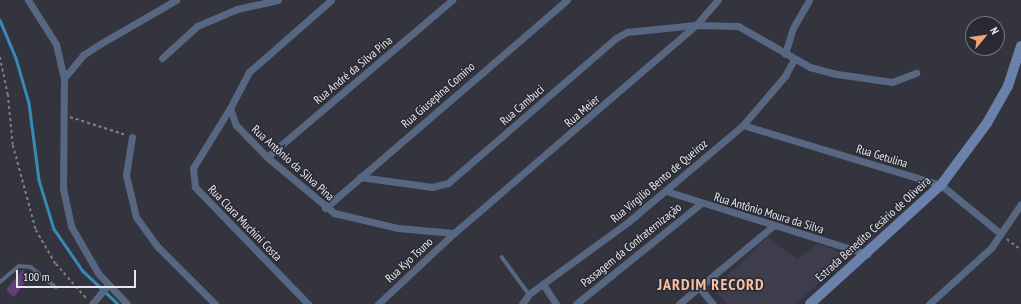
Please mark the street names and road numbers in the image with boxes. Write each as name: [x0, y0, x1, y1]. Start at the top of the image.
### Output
street label: Rua André da Silva Pina: [311, 33, 395, 107]
street label: Rua Giusepina Comino: [398, 59, 478, 131]
street label: Rua Cambuci: [497, 82, 547, 128]
street label: Rua Meier: [562, 92, 602, 130]
street label: Rua Antônio da Silva Pina: [249, 122, 337, 204]
street label: Rua Virgilio Bento de Queiroz: [608, 136, 710, 226]
street label: Rua Getulina: [854, 141, 910, 171]
street label: Estrada Benedito Cesário de Oliveira: [812, 173, 934, 285]
street label: Rua Clara Muchini Costa: [205, 182, 285, 264]
street label: Rua Antônio Moura da Silva: [712, 189, 826, 237]
street label: Passagem da Confraternização: [578, 200, 684, 290]
street label: Rua Kyo Tsuno: [382, 234, 436, 286]

